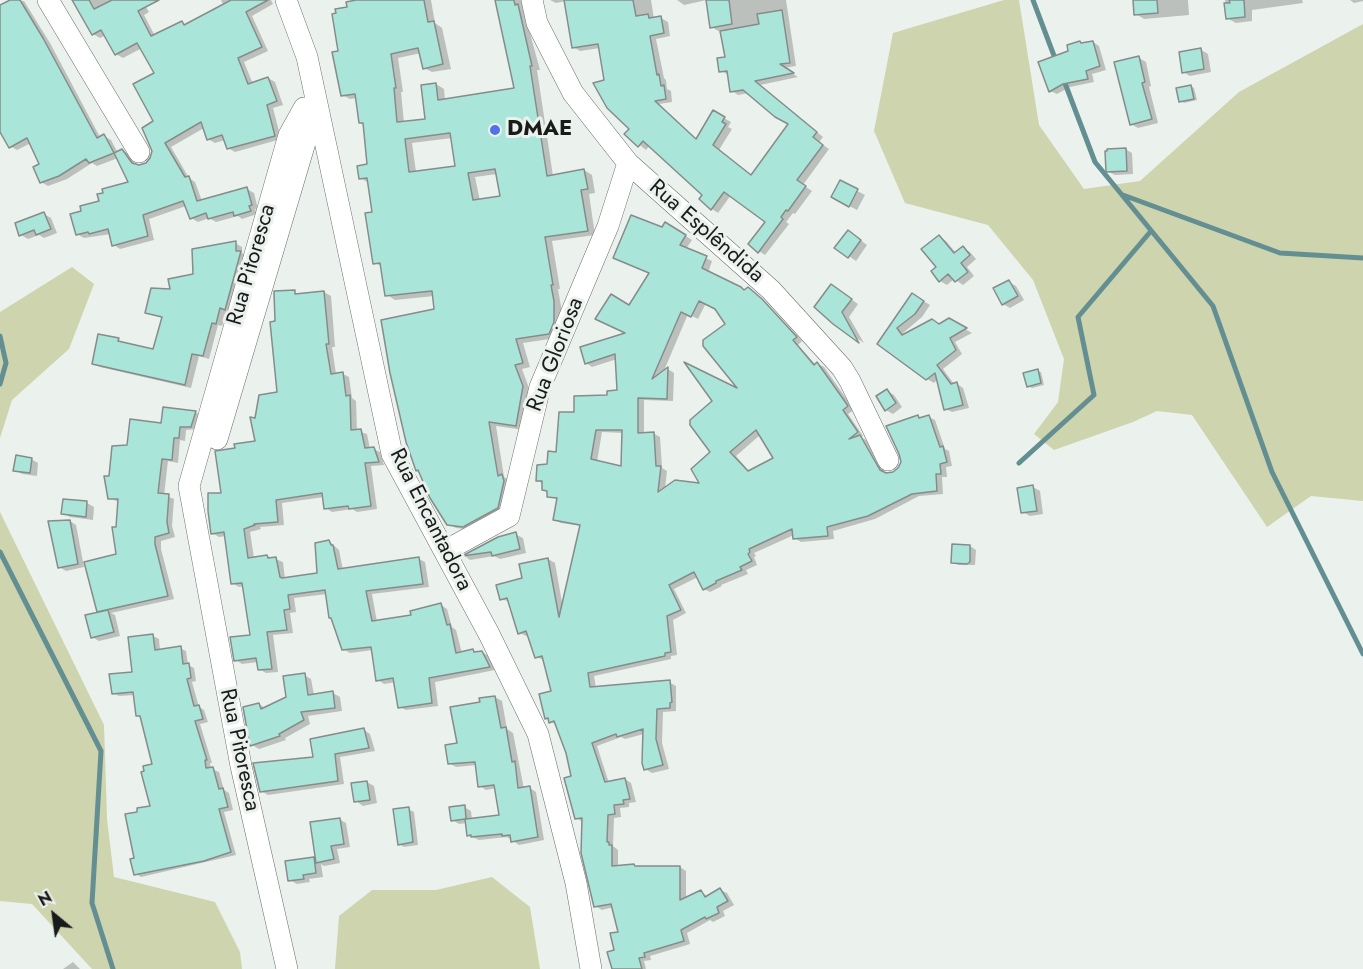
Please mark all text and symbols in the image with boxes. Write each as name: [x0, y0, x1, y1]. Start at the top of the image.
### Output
place label: DMAE: [507, 117, 572, 143]
marker: DMAE: [488, 123, 502, 137]
street label: Rua Esplêndida: [643, 175, 769, 289]
street label: Rua Pitoresca: [222, 201, 282, 329]
street label: Rua Gloriosa: [522, 294, 590, 416]
street label: Rua Encantadora: [383, 445, 477, 595]
street label: Rua Pitoresca: [213, 686, 265, 814]
north arrow: [24, 885, 84, 945]
text: N: [34, 886, 56, 912]

